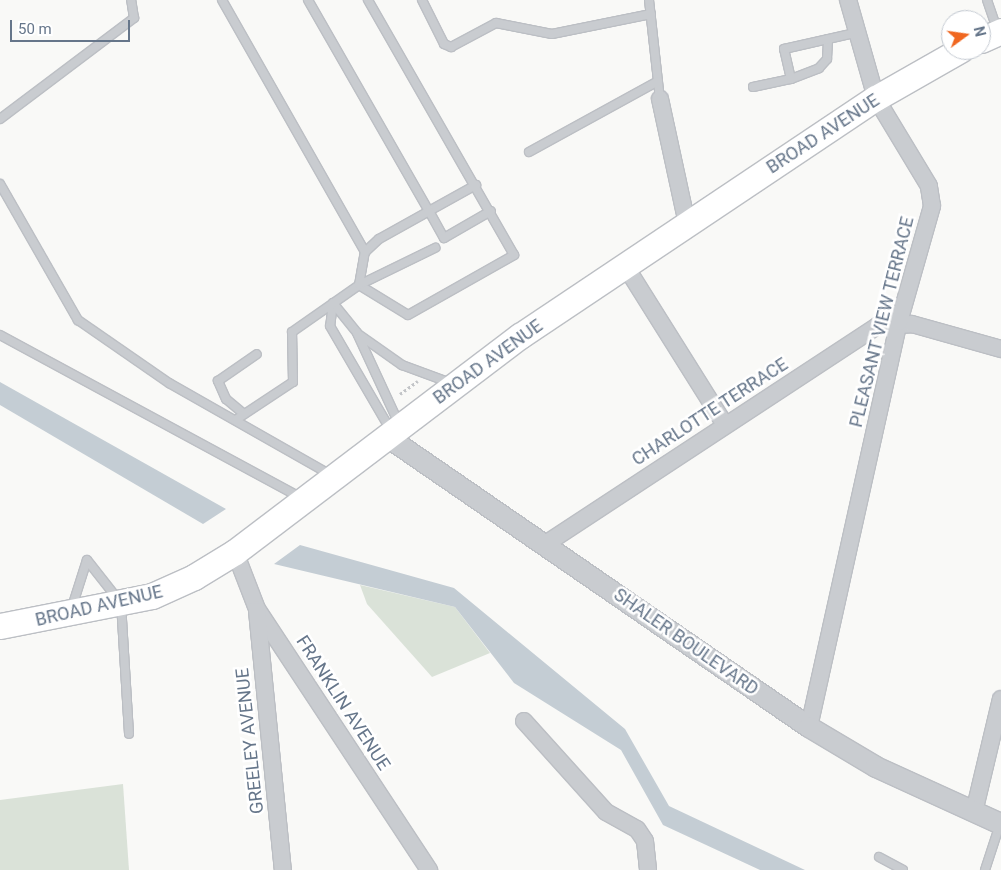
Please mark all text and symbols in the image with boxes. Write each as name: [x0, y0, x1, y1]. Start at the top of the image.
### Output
scale bar: [12, 10, 132, 42]
north arrow: [941, 10, 991, 60]
text: 50 m: [18, 20, 52, 38]
text: N: [971, 25, 989, 38]
street label: BROAD AVENUE: [763, 90, 883, 178]
street label: PLEASANT VIEW TERRACE: [845, 214, 919, 430]
street label: BROAD AVENUE: [429, 315, 547, 409]
street label: CHARLOTTE TERRACE: [628, 353, 792, 471]
street label: BROAD AVENUE: [33, 581, 165, 631]
street label: SHALER BOULEVARD: [610, 584, 762, 700]
street label: FRANKLIN AVENUE: [291, 632, 395, 774]
street label: GREELEY AVENUE: [232, 667, 268, 815]

